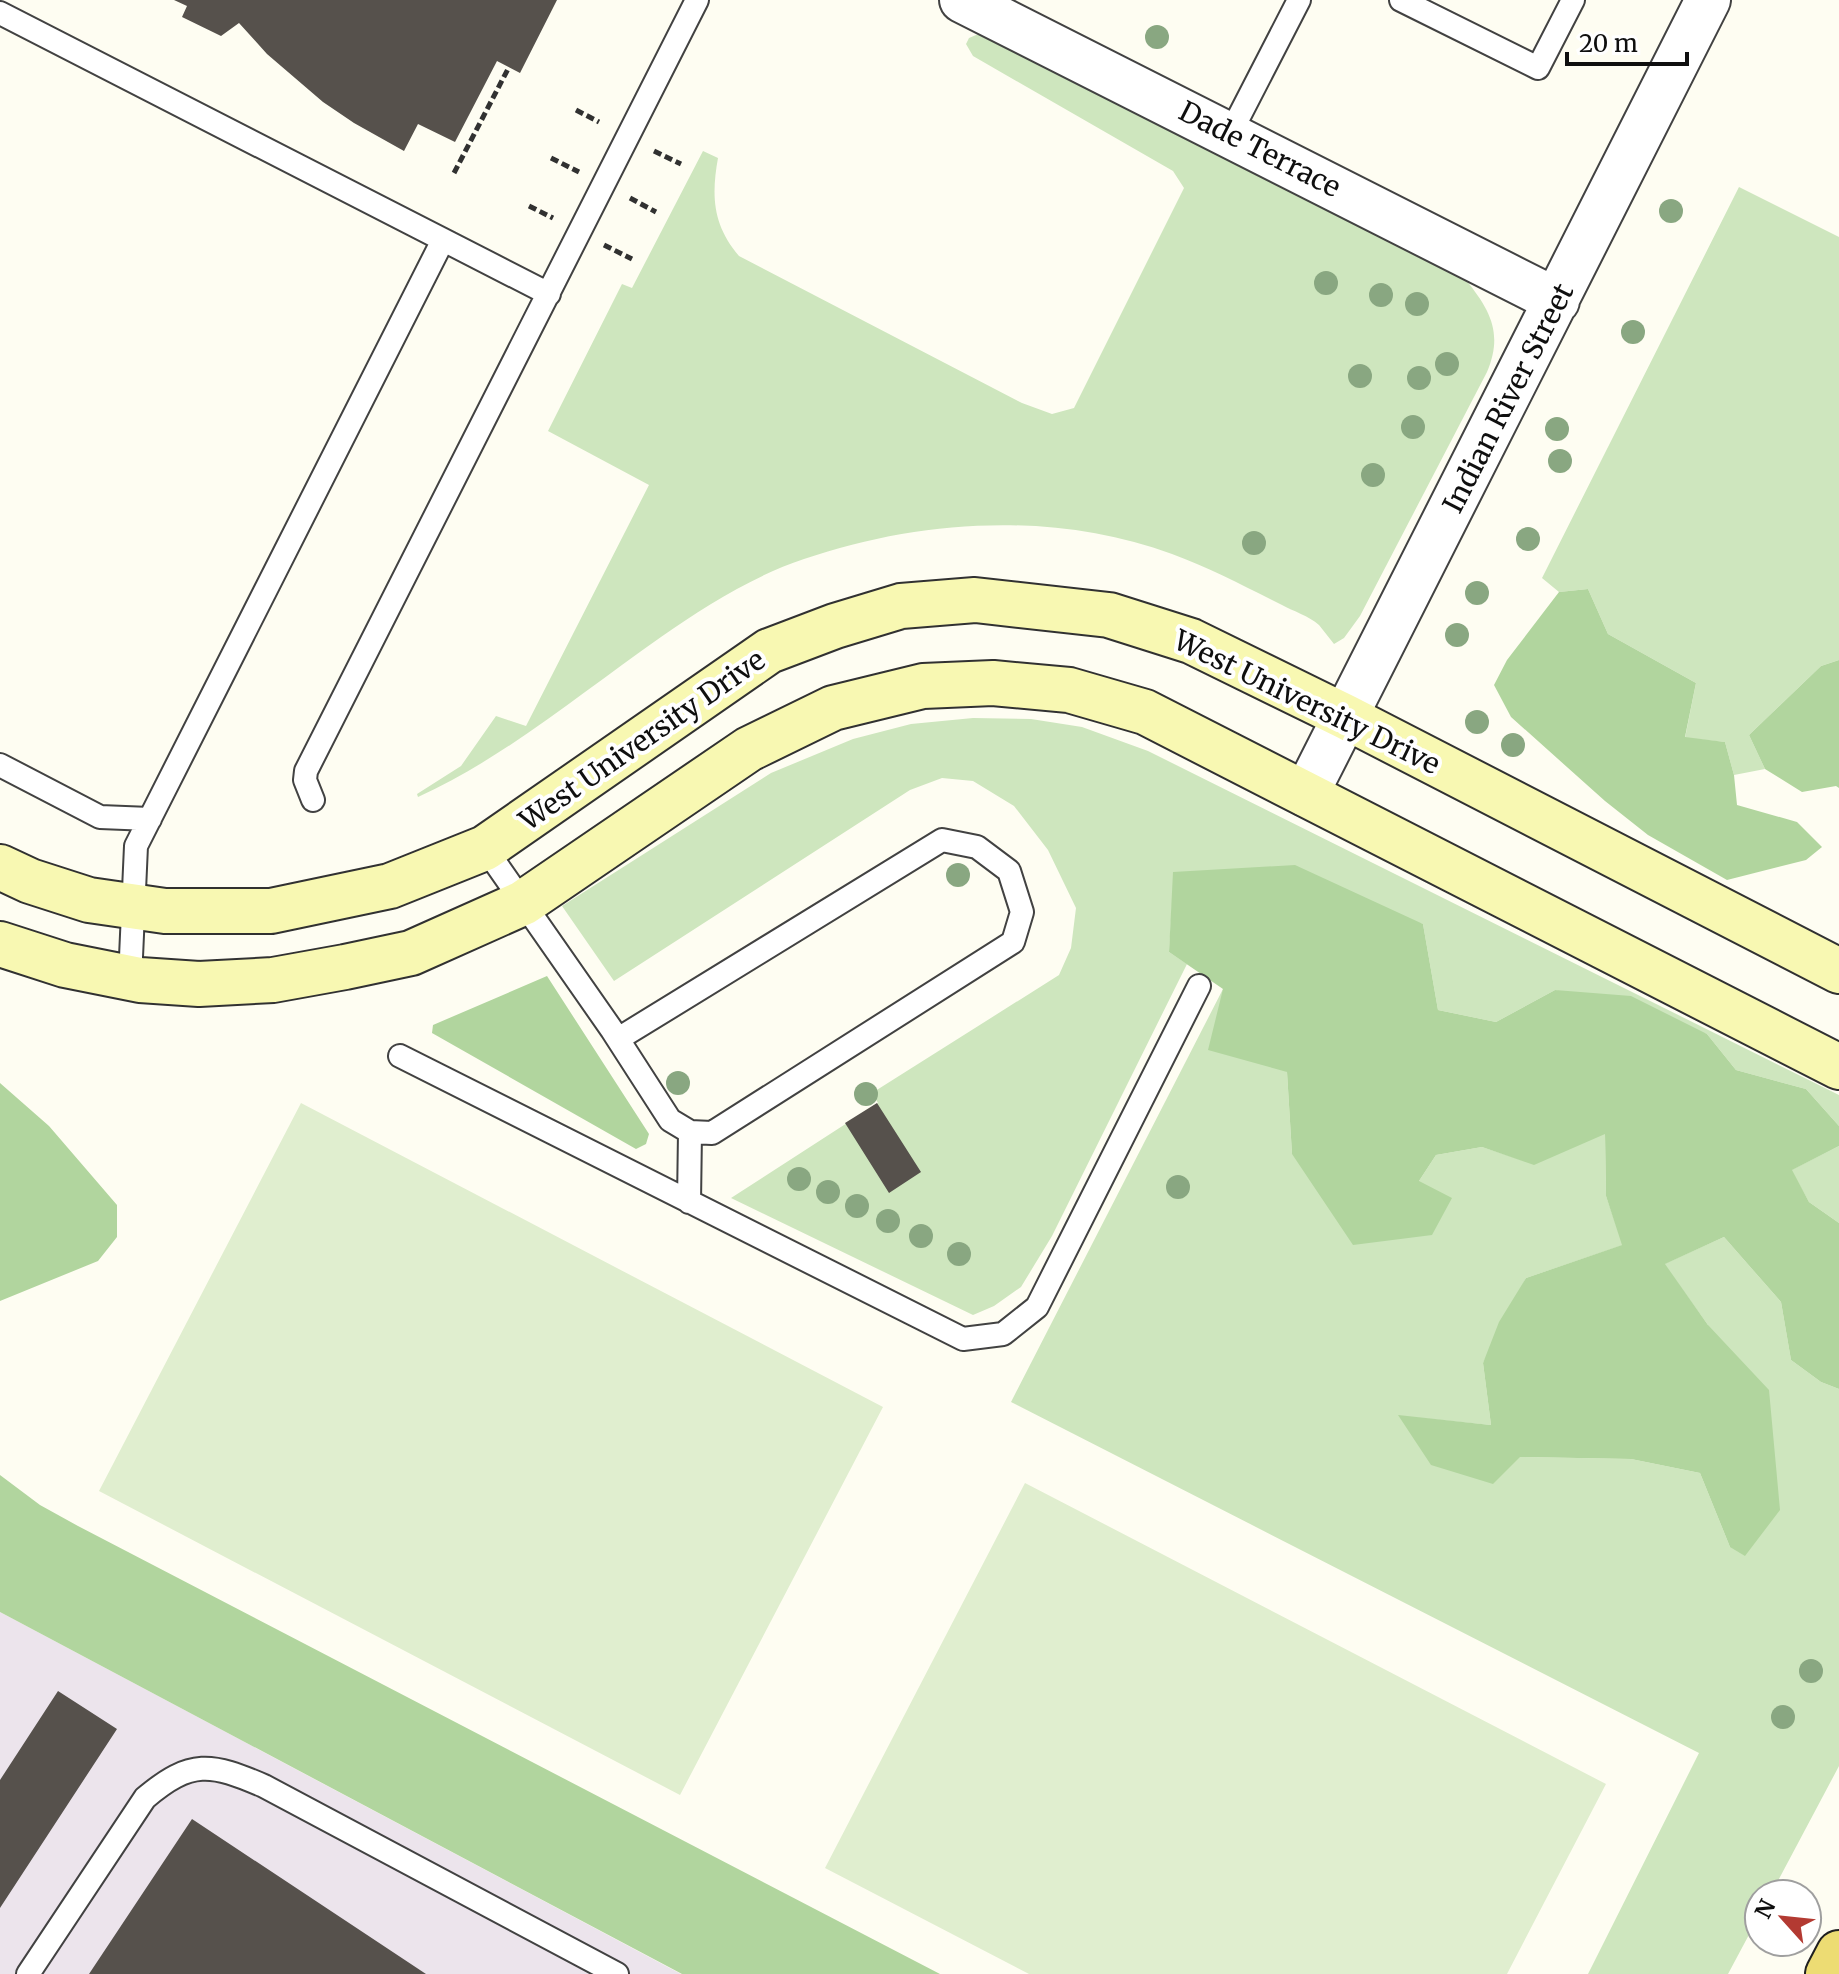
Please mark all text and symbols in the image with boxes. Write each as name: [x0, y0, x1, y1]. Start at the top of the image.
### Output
scale bar: [1567, 16, 1687, 66]
text: 20 m: [1579, 28, 1638, 59]
street label: Dade Terrace: [1173, 93, 1347, 205]
street label: Indian River Street: [1435, 277, 1581, 519]
street label: West University Drive: [1167, 621, 1446, 782]
street label: West University Drive: [511, 642, 772, 839]
north arrow: [1743, 1878, 1823, 1958]
text: N: [1749, 1894, 1782, 1923]

